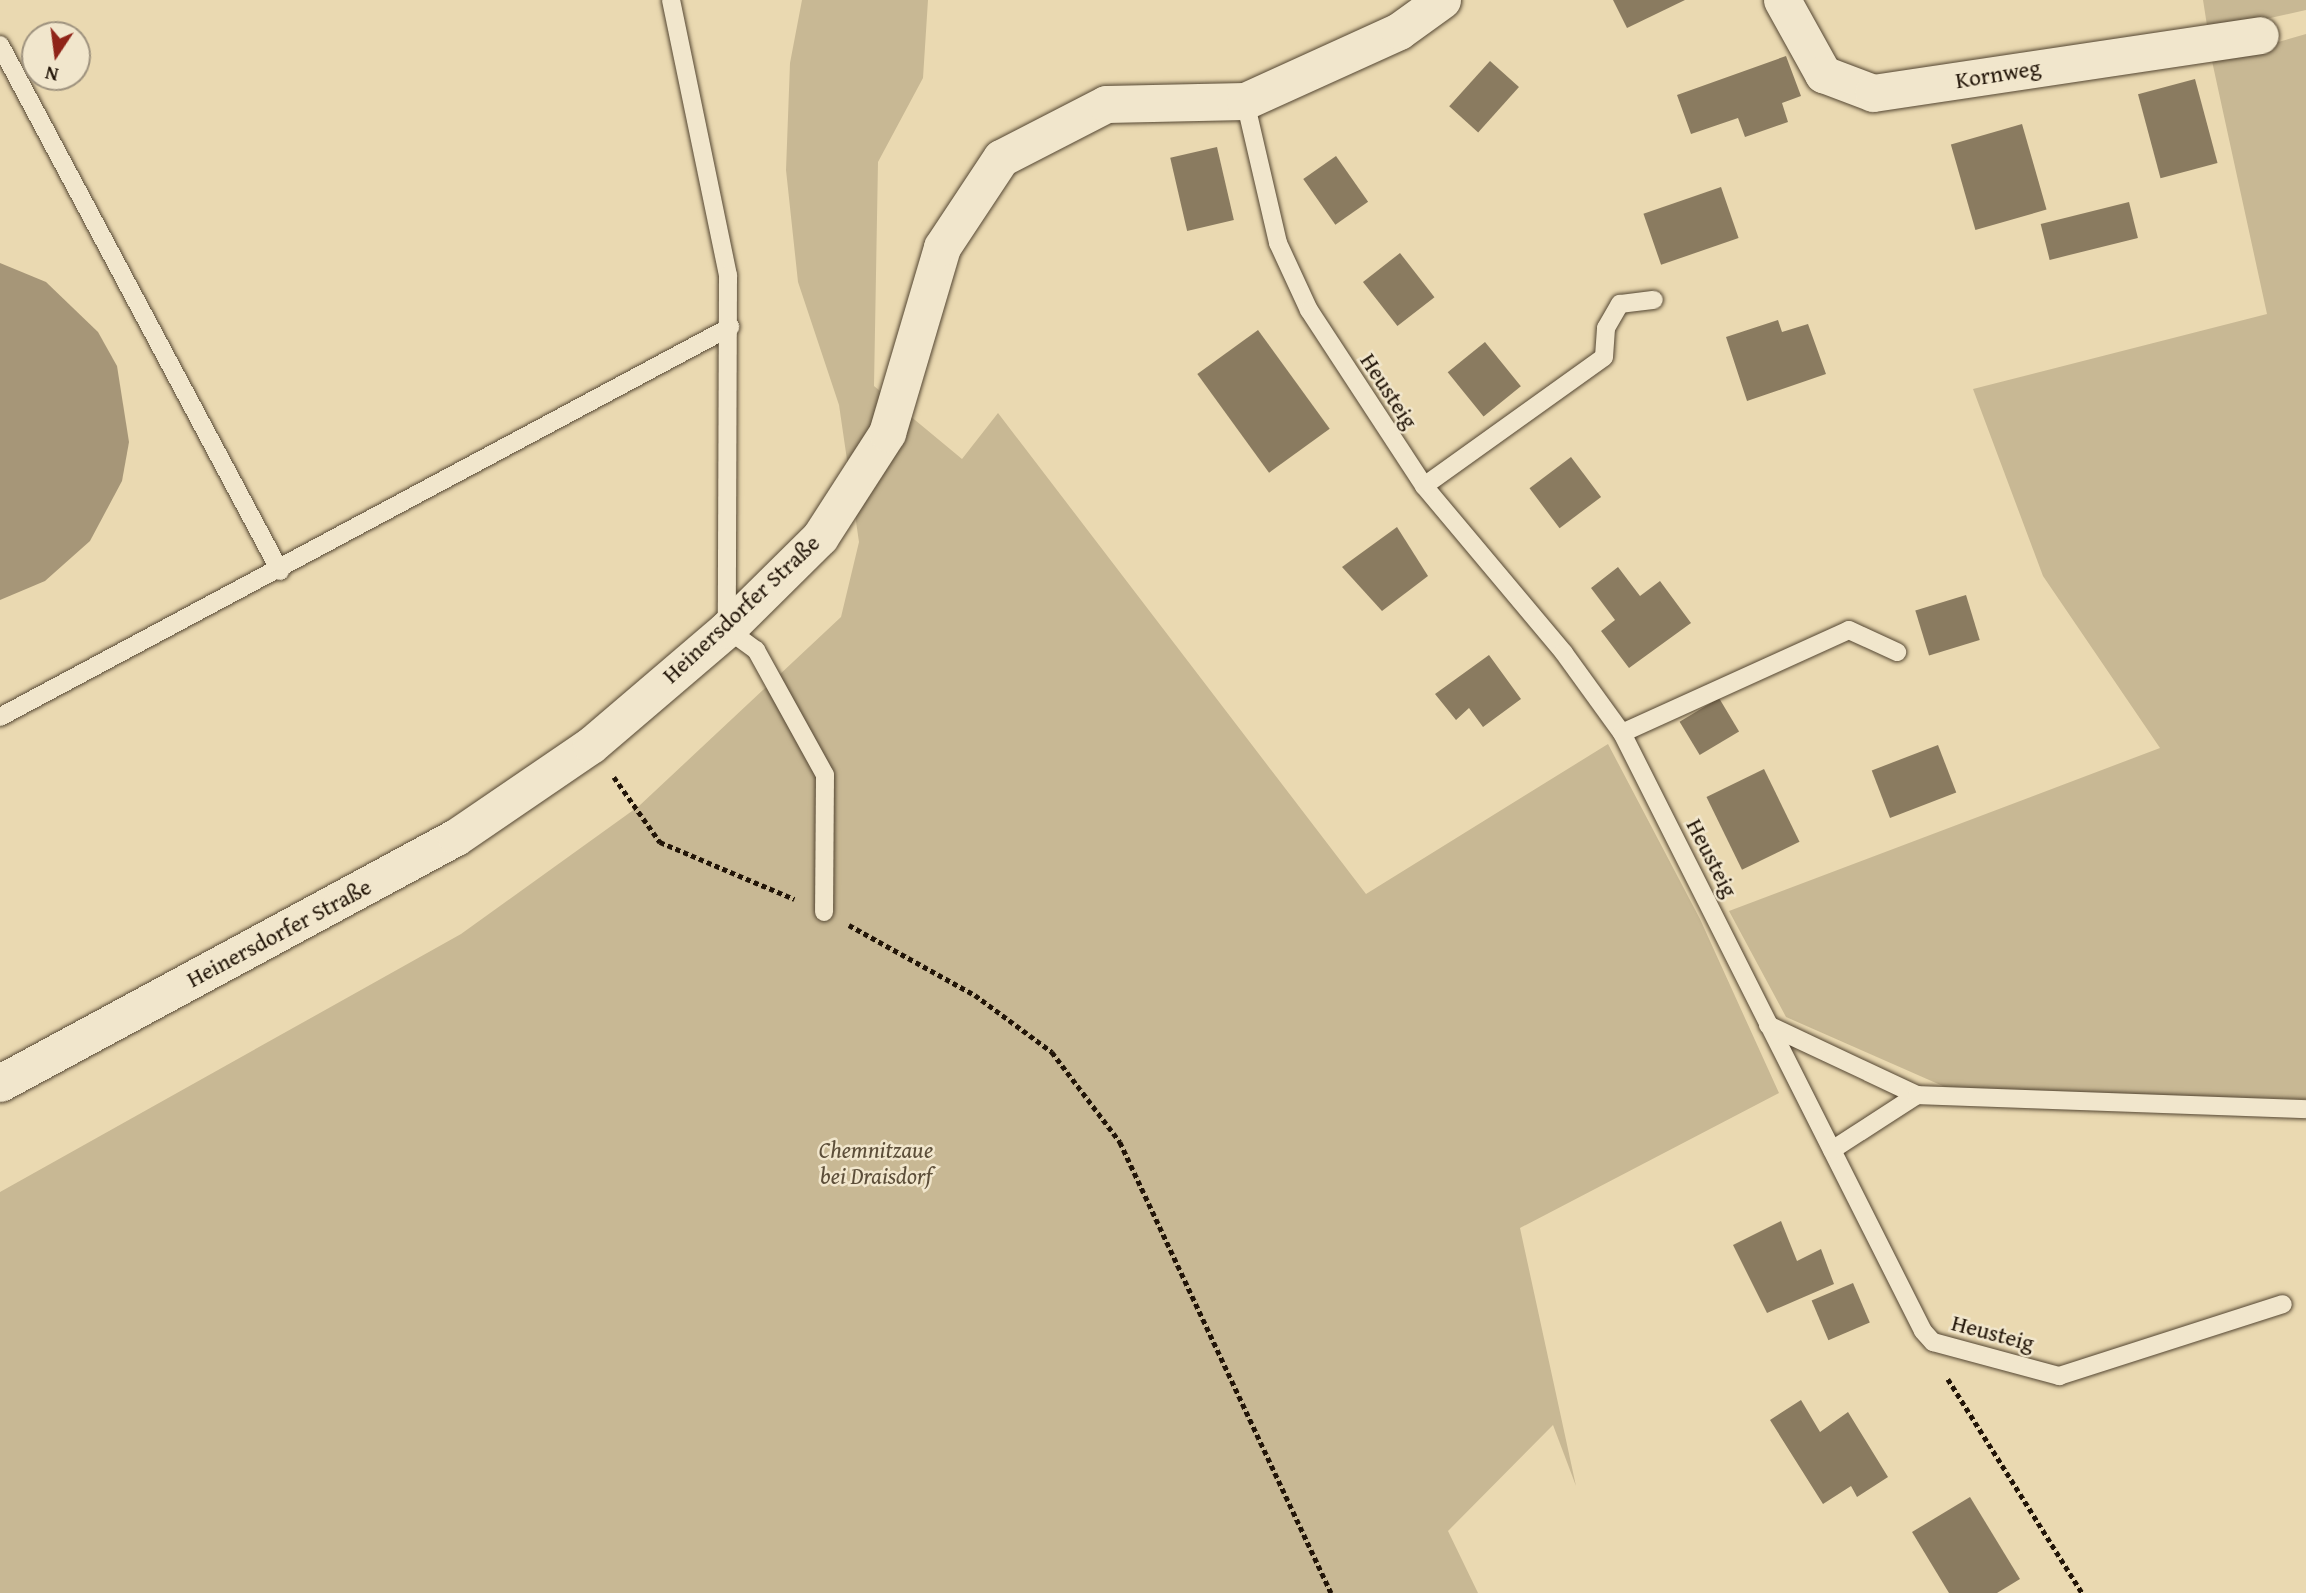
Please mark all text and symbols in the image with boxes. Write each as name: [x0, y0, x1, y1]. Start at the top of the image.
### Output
north arrow: [21, 21, 91, 91]
street label: Kornweg: [1953, 54, 2043, 94]
text: N: [42, 59, 61, 90]
street label: Heusteig: [1354, 348, 1424, 434]
street label: Heinersdorfer Straße: [657, 529, 825, 689]
street label: Heusteig: [1681, 814, 1743, 902]
street label: Heinersdorfer Straße: [182, 873, 376, 993]
park label: Chemnitzaue bei Draisdorf: [819, 1136, 933, 1190]
street label: Heusteig: [1949, 1309, 2037, 1357]

